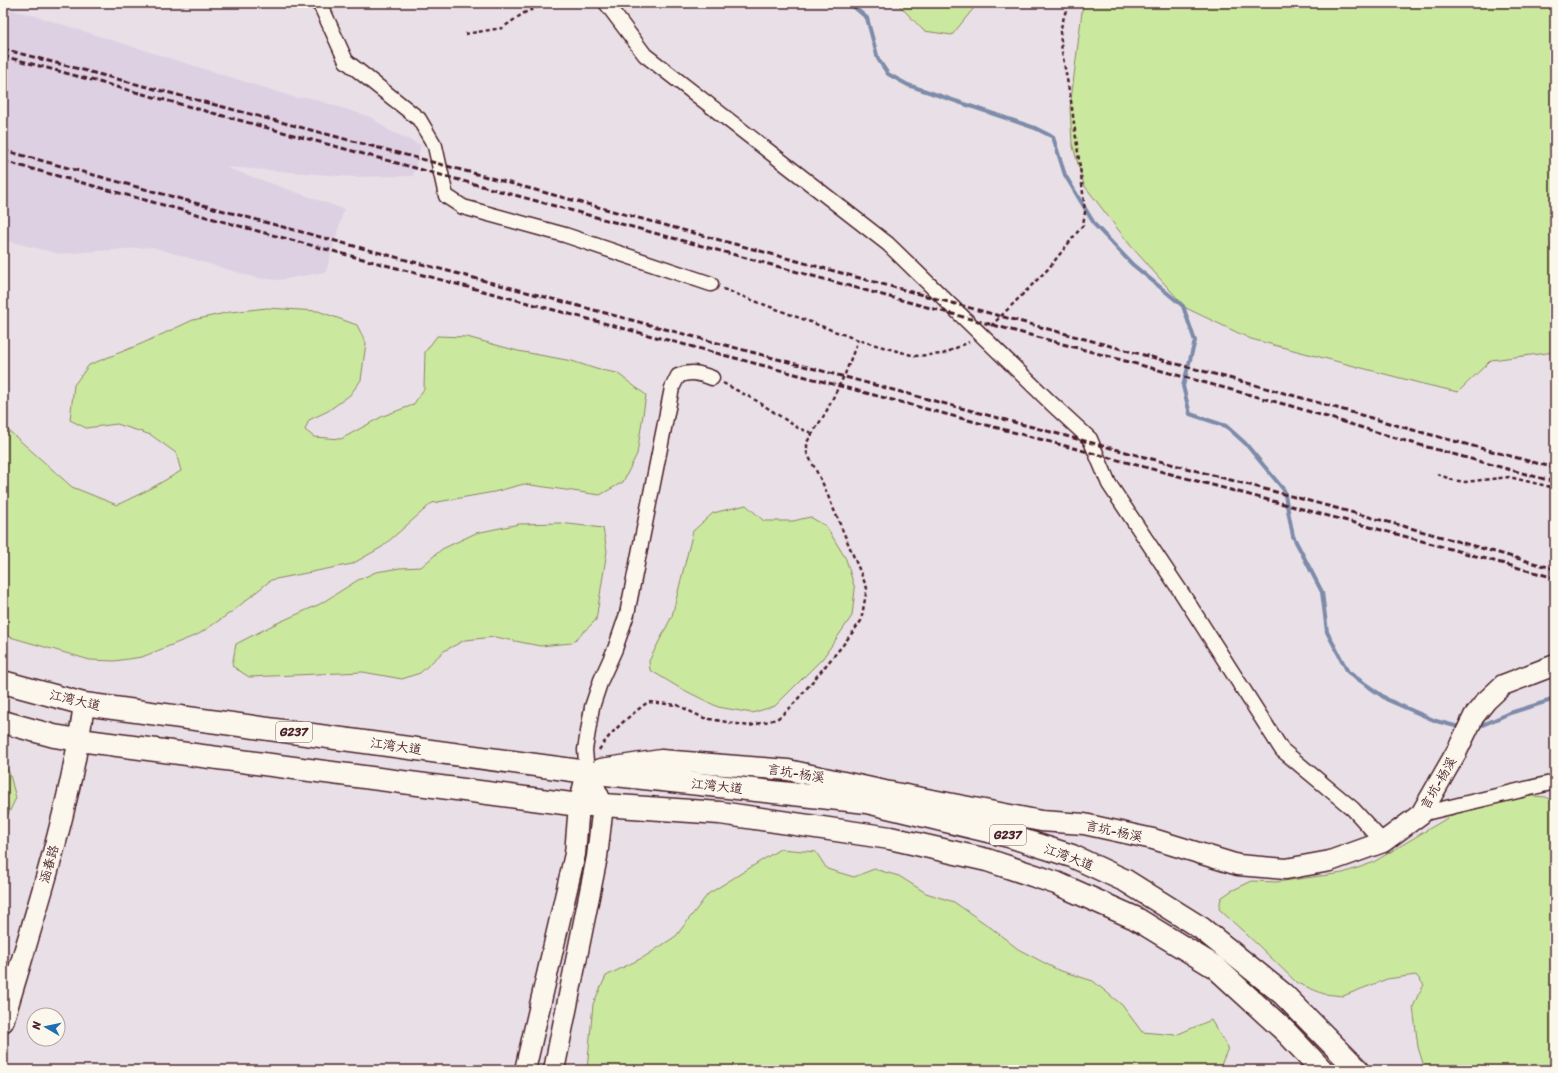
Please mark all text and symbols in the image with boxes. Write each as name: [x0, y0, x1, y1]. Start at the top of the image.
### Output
street label: 江湾大道: [47, 683, 103, 717]
road number: G237: [276, 722, 312, 742]
street label: 江湾大道: [369, 731, 423, 761]
street label: 言坑-杨溪: [1414, 752, 1462, 814]
street label: 言坑-杨溪: [766, 757, 826, 789]
street label: 江湾大道: [690, 772, 744, 800]
street label: 言坑-杨溪: [1083, 814, 1145, 848]
road number: G237: [990, 825, 1026, 845]
street label: 江湾大道: [1041, 837, 1097, 877]
street label: 涵春路: [33, 842, 65, 886]
north arrow: [26, 1007, 66, 1047]
text: N: [26, 1020, 47, 1032]

